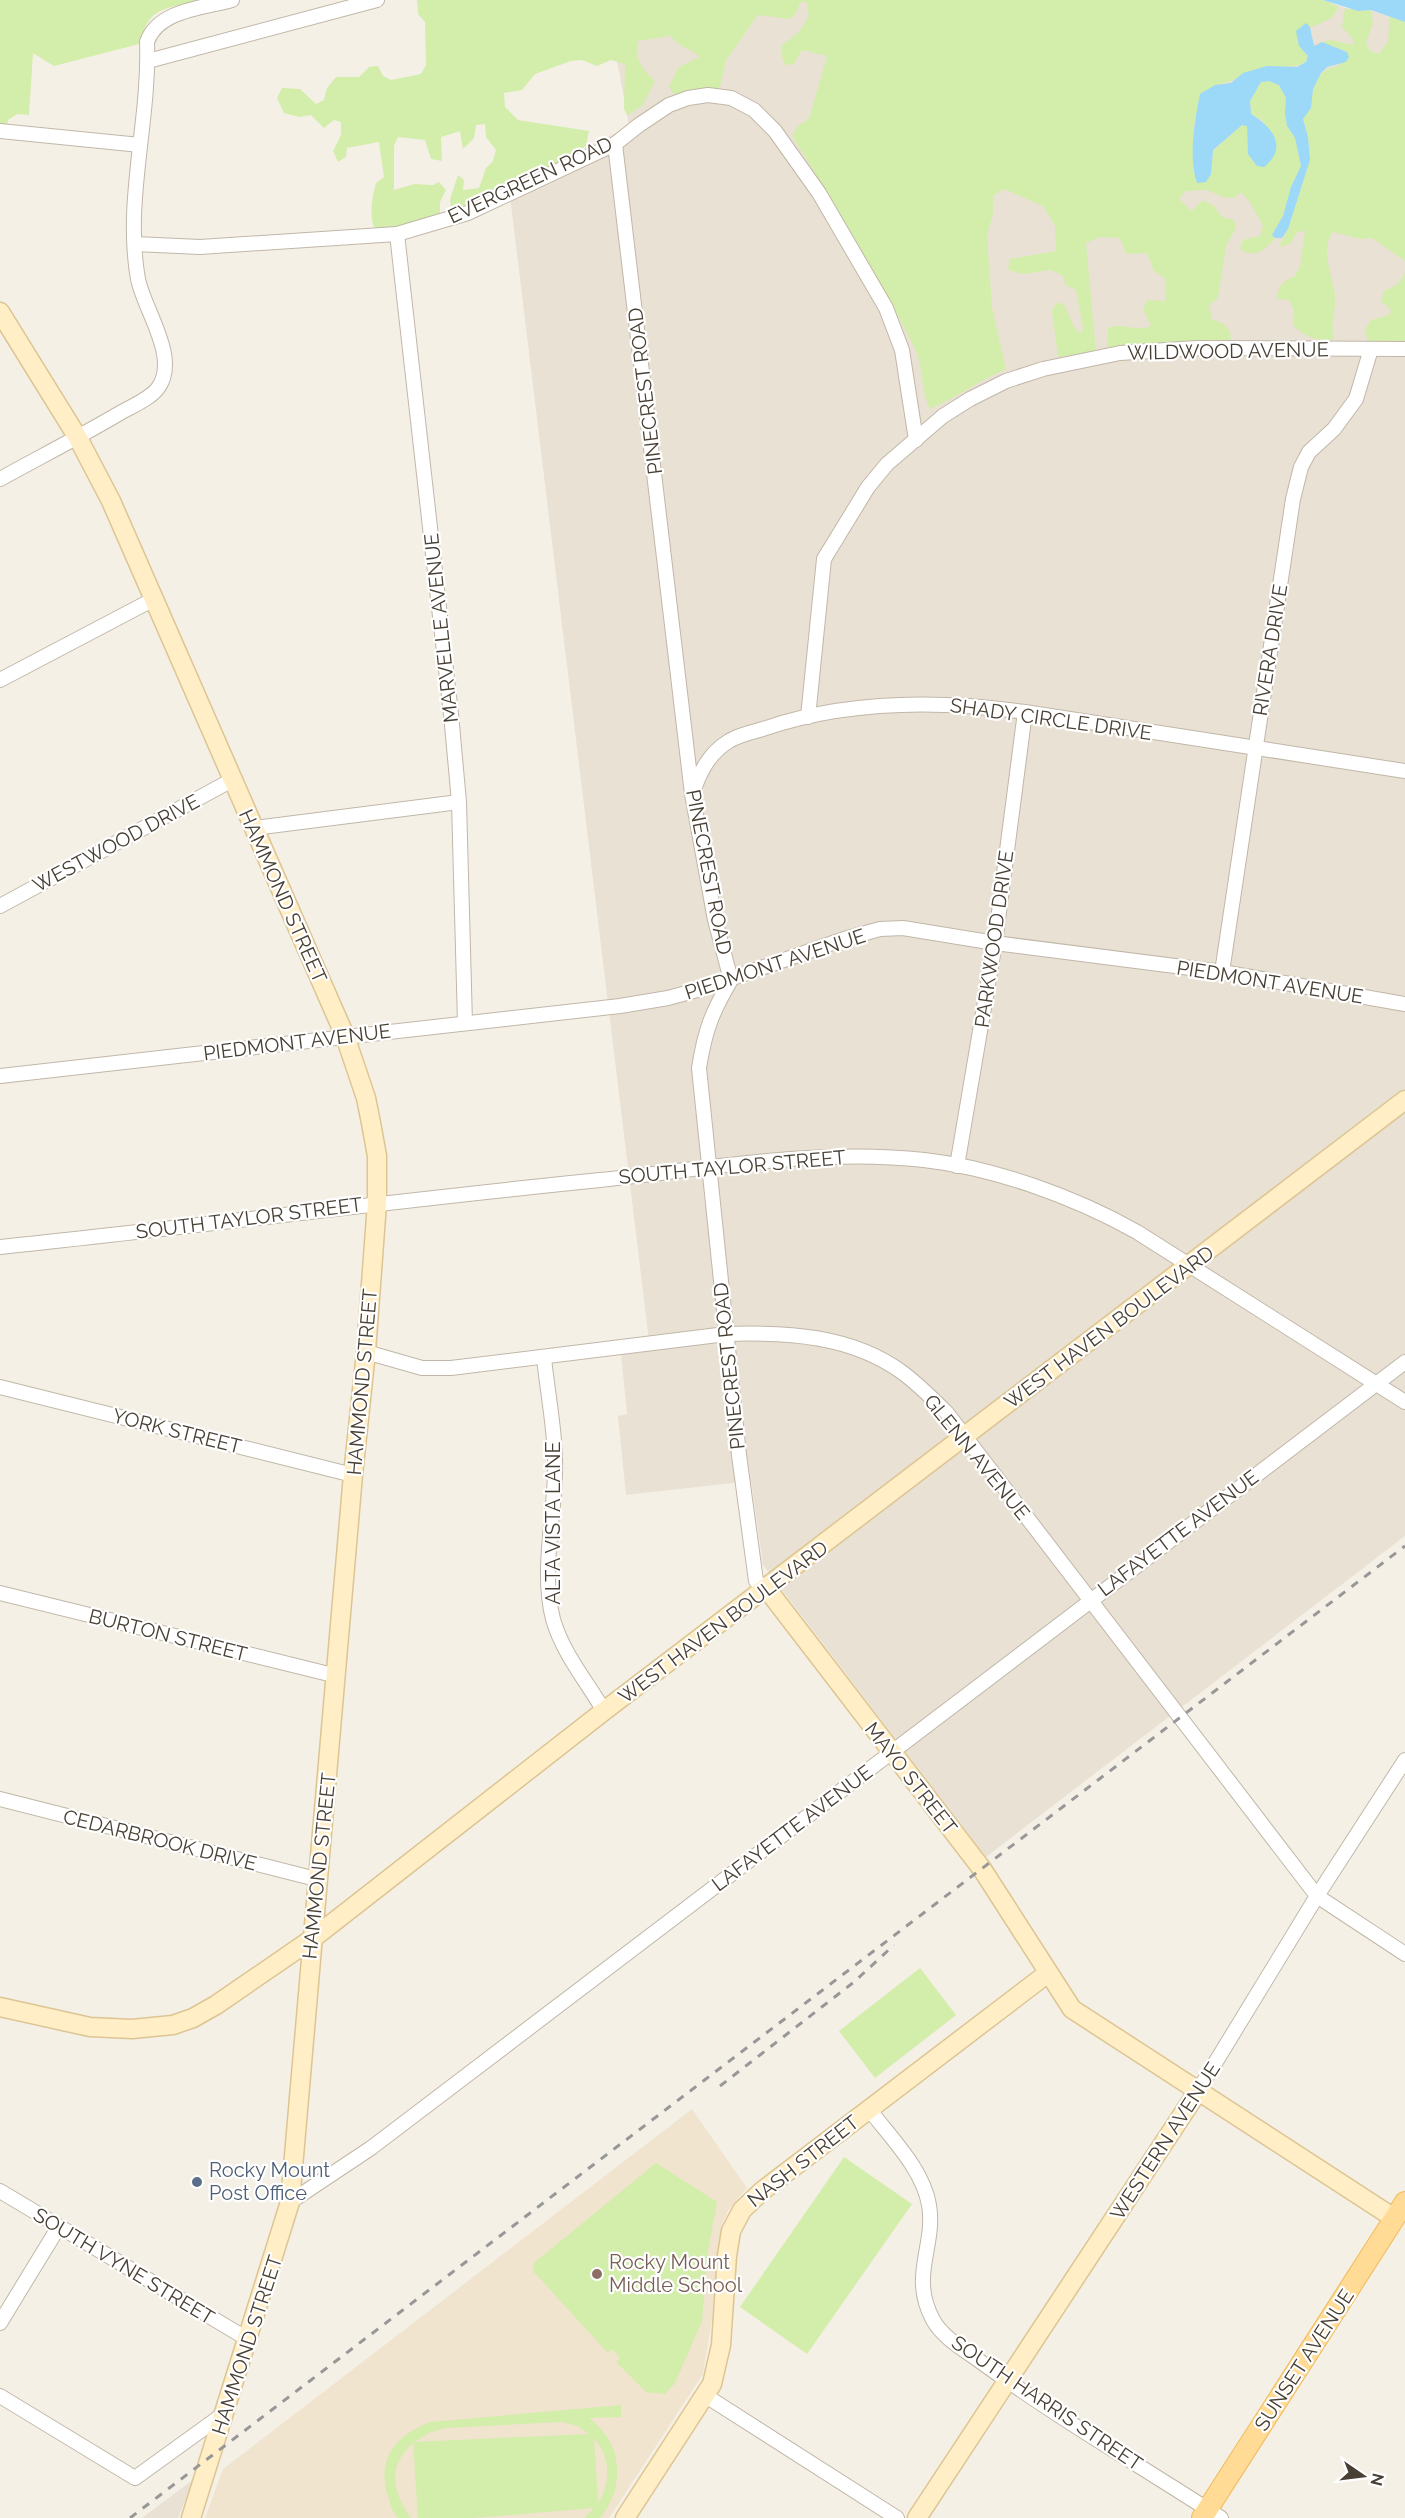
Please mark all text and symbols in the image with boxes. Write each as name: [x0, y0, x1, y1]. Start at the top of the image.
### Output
street label: EVERGREEN ROAD: [444, 131, 616, 229]
street label: PINECREST ROAD: [623, 306, 667, 476]
street label: WILDWOOD AVENUE: [1127, 337, 1329, 365]
street label: MARVELLE AVENUE: [419, 532, 463, 724]
street label: RIVERA DRIVE: [1248, 583, 1292, 717]
street label: SHADY CIRCLE DRIVE: [948, 693, 1154, 745]
street label: PINECREST ROAD: [681, 787, 737, 957]
street label: WESTWOOD DRIVE: [29, 789, 203, 897]
street label: HAMMOND STREET: [234, 806, 332, 986]
street label: PARKWOOD DRIVE: [970, 849, 1018, 1029]
street label: PIEDMONT AVENUE: [682, 923, 868, 1005]
street label: PIEDMONT AVENUE: [1175, 955, 1365, 1009]
street label: PIEDMONT AVENUE: [202, 1019, 392, 1065]
street label: SOUTH TAYLOR STREET: [618, 1145, 846, 1189]
street label: SOUTH TAYLOR STREET: [135, 1192, 363, 1244]
street label: WEST HAVEN BOULEVARD: [1000, 1240, 1218, 1414]
street label: PINECREST ROAD: [708, 1281, 750, 1451]
street label: HAMMOND STREET: [342, 1288, 382, 1476]
street label: GLENN AVENUE: [919, 1389, 1035, 1525]
street label: YORK STREET: [110, 1403, 244, 1459]
street label: ALTA VISTA LANE: [541, 1441, 565, 1605]
street label: LAFAYETTE AVENUE: [1093, 1465, 1263, 1601]
street label: WEST HAVEN BOULEVARD: [614, 1535, 832, 1709]
street label: BURTON STREET: [86, 1604, 250, 1666]
street label: MAYO STREET: [860, 1717, 962, 1839]
street label: LAFAYETTE AVENUE: [707, 1760, 877, 1896]
street label: HAMMOND STREET: [297, 1772, 341, 1960]
street label: CEDARBROOK DRIVE: [61, 1804, 259, 1876]
street label: WESTERN AVENUE: [1105, 2058, 1225, 2224]
street label: NASH STREET: [743, 2110, 863, 2212]
place label: Rocky Mount Post Office: [209, 2158, 330, 2205]
marker: Rocky Mount Post Office: [190, 2175, 204, 2189]
street label: SOUTH VYNE STREET: [29, 2202, 219, 2330]
place label: Rocky Mount Middle School: [609, 2250, 743, 2297]
street label: HAMMOND STREET: [207, 2252, 287, 2438]
marker: Rocky Mount Middle School: [590, 2267, 604, 2281]
street label: SUNSET AVENUE: [1249, 2285, 1359, 2435]
street label: SOUTH HARRIS STREET: [947, 2330, 1147, 2476]
north arrow: [1333, 2446, 1393, 2506]
text: N: [1366, 2471, 1388, 2488]

